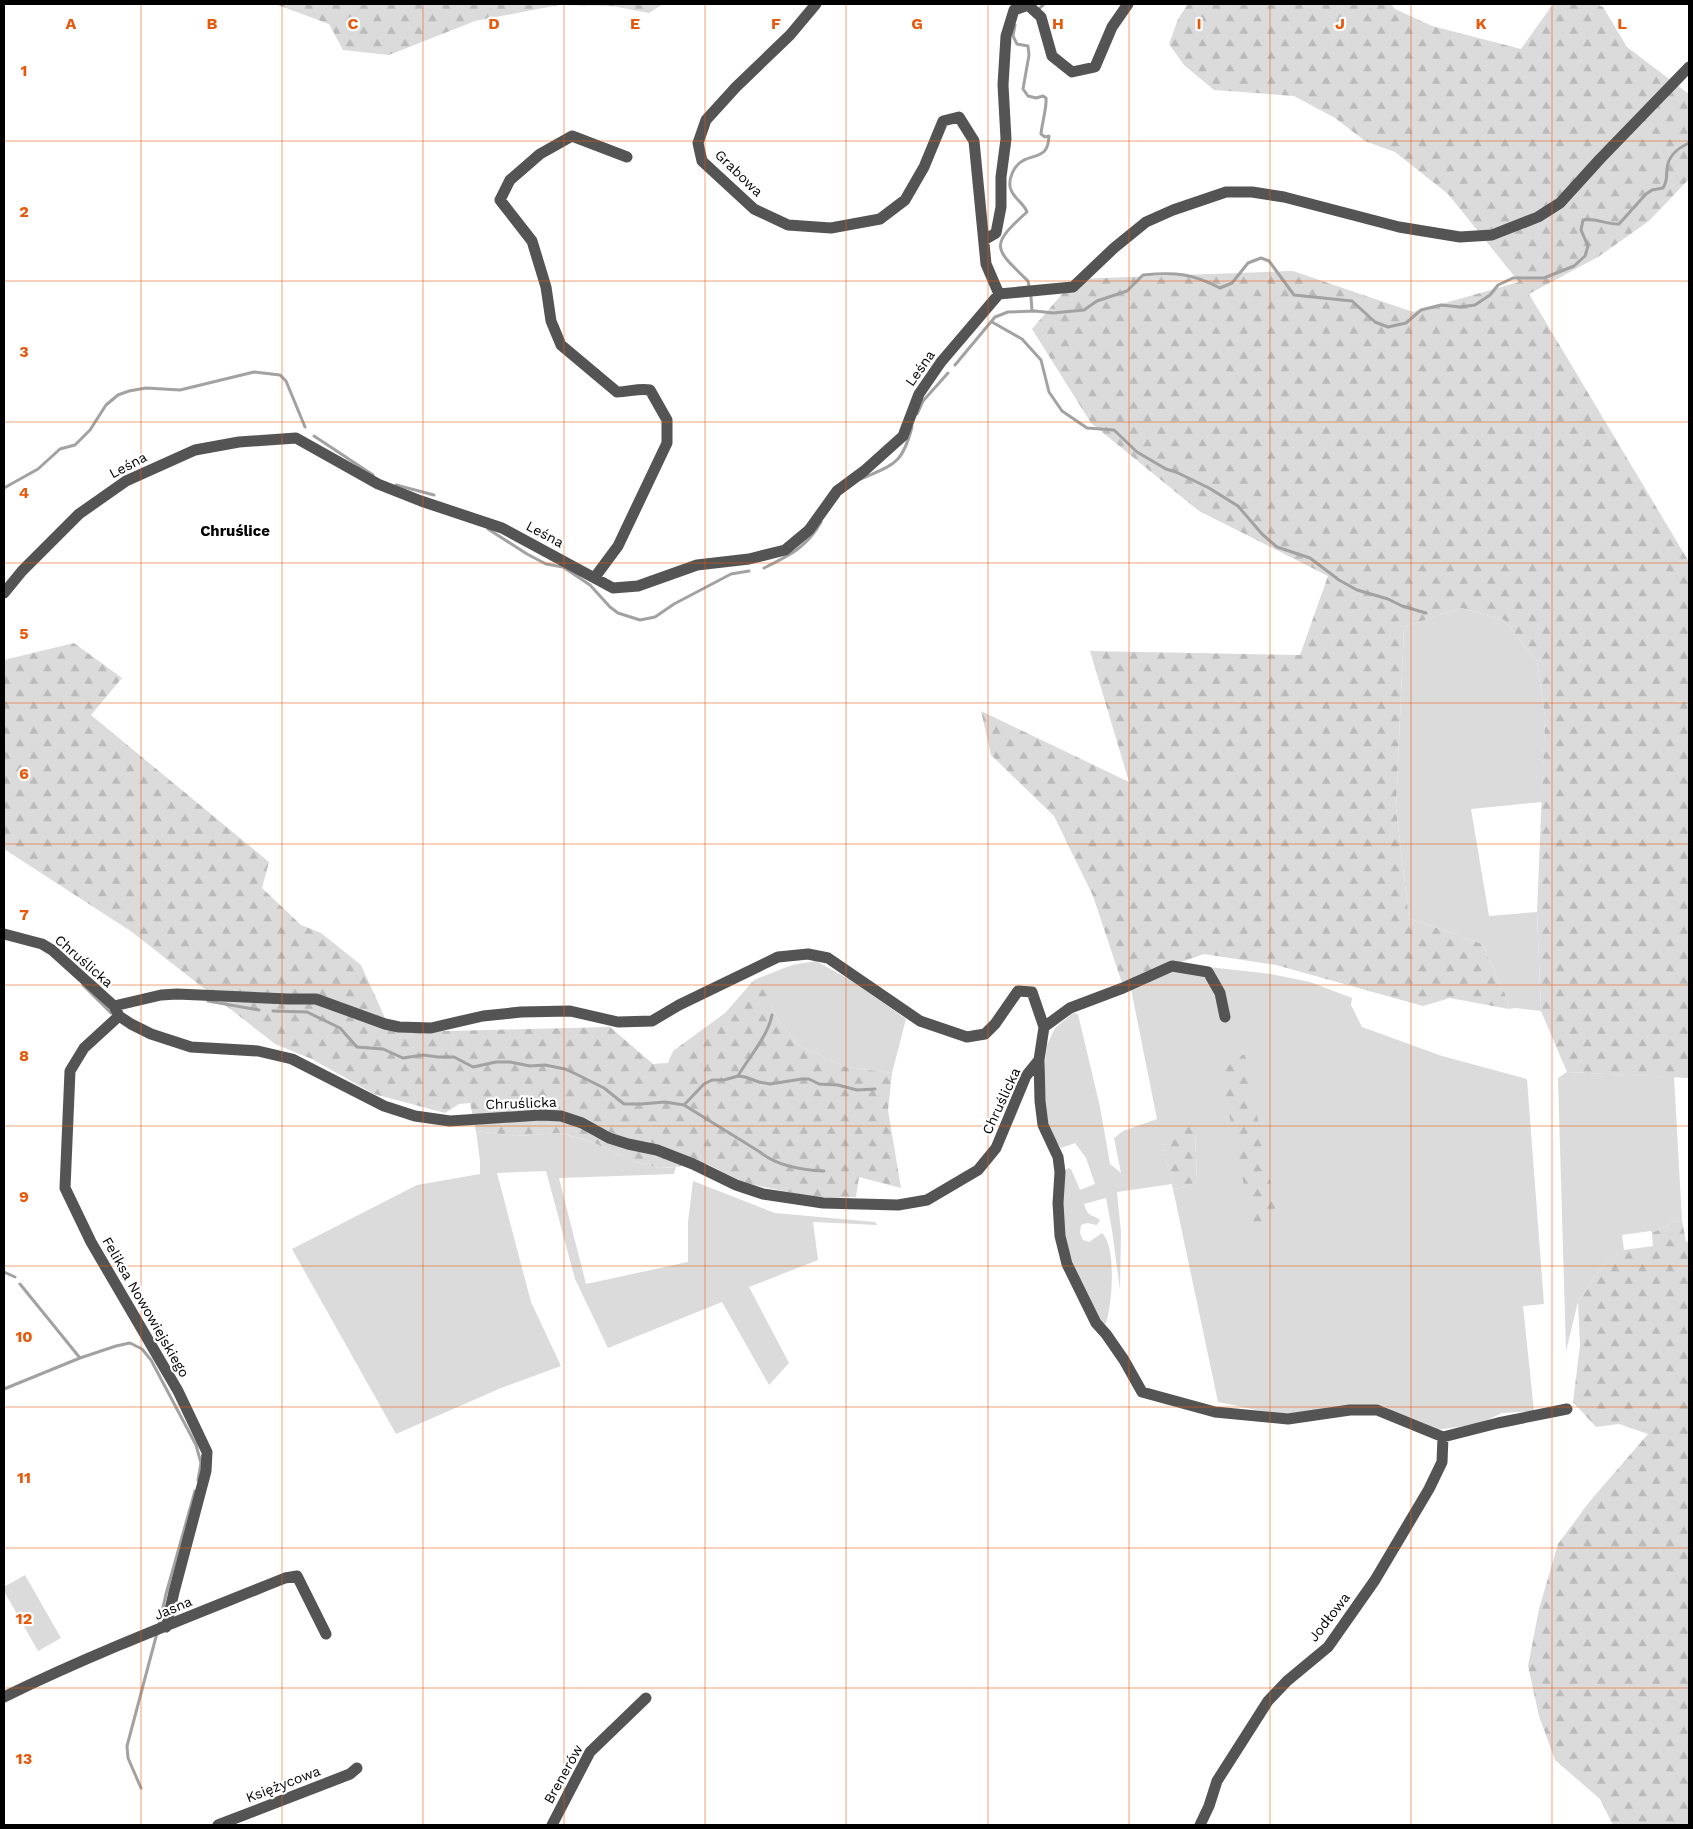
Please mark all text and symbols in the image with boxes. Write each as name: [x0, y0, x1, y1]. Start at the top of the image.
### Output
text: A: [66, 14, 77, 33]
text: B: [207, 14, 218, 33]
text: C: [348, 14, 359, 33]
text: D: [488, 14, 500, 33]
text: E: [630, 14, 640, 33]
text: F: [771, 14, 781, 33]
text: G: [911, 14, 923, 33]
text: H: [1052, 14, 1064, 33]
text: I: [1196, 14, 1202, 33]
text: J: [1335, 14, 1345, 33]
text: K: [1475, 14, 1487, 33]
text: L: [1617, 14, 1627, 33]
text: 1: [21, 61, 27, 80]
street label: Grabowa: [712, 146, 766, 200]
text: 2: [19, 202, 29, 221]
text: 3: [19, 342, 29, 361]
street label: Leśna: [902, 347, 938, 389]
street label: Leśna: [106, 448, 150, 482]
text: 4: [19, 483, 29, 502]
street label: Leśna: [523, 517, 567, 551]
district label: Chruślice: [200, 522, 270, 540]
text: 5: [19, 624, 29, 643]
text: 6: [19, 764, 29, 783]
text: 7: [19, 905, 29, 924]
street label: Chruślicka: [52, 931, 116, 991]
text: 8: [19, 1046, 29, 1065]
street label: Chruślicka: [979, 1065, 1023, 1137]
street label: Chruślicka: [485, 1094, 557, 1112]
text: 9: [19, 1187, 29, 1206]
street label: Feliksa Nowowiejskiego: [99, 1234, 193, 1380]
text: 10: [15, 1327, 33, 1346]
text: 11: [17, 1468, 31, 1487]
street label: Jodłowa: [1305, 1589, 1353, 1645]
street label: Jasna: [152, 1593, 194, 1623]
text: 12: [16, 1609, 32, 1628]
street label: Brenerów: [540, 1742, 586, 1806]
text: 13: [16, 1749, 32, 1768]
street label: Księżycowa: [244, 1762, 322, 1806]

